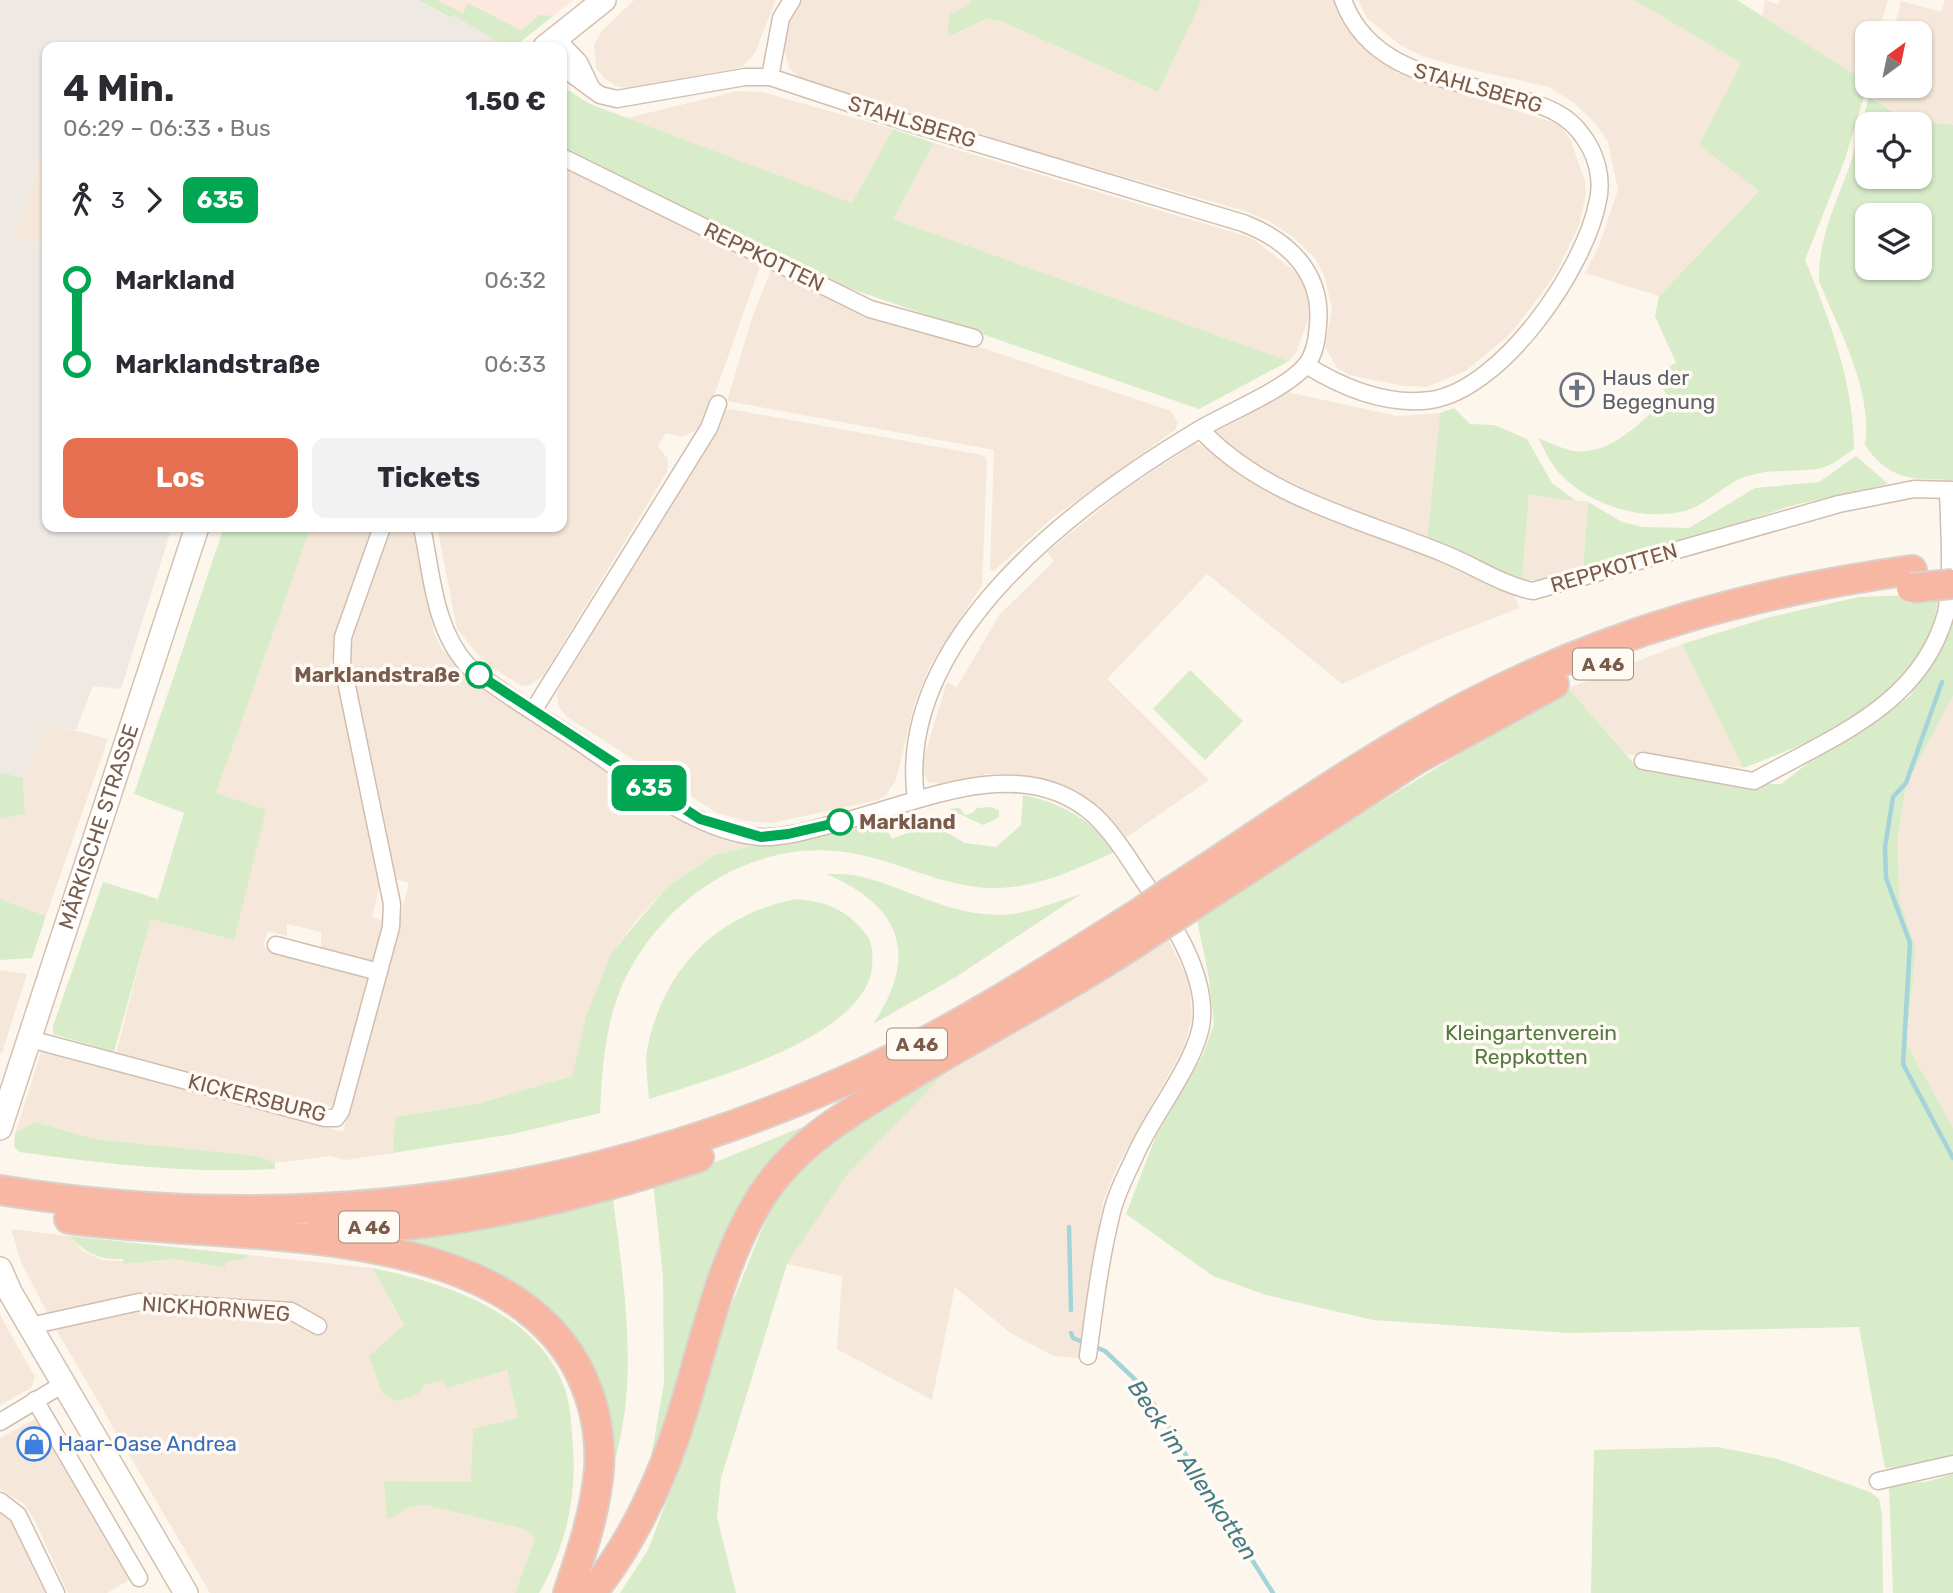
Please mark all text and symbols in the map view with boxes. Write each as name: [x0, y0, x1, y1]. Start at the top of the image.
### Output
north arrow: [1855, 21, 1932, 98]
map controls: [1855, 21, 1932, 280]
street label: STAHLSBERG: [1411, 57, 1545, 118]
text: 4 Min.: [63, 65, 175, 111]
text: 1.50 €: [465, 86, 546, 117]
street label: STAHLSBERG: [845, 90, 979, 153]
button: locate: [1855, 112, 1932, 189]
text: 06:29 – 06:33 · Bus: [63, 114, 271, 142]
icon: walk: [63, 181, 101, 219]
icon: forward: [135, 181, 173, 219]
text: 3: [111, 186, 125, 214]
text: 635: [197, 186, 244, 214]
button: layers: [1855, 203, 1932, 280]
street label: REPPKOTTEN: [700, 217, 828, 296]
text: Markland: [115, 265, 235, 296]
text: 06:32: [484, 266, 546, 294]
text: Marklandstraße: [115, 349, 320, 380]
text: 06:33: [484, 350, 546, 378]
place label: Haus der Begegnung: [1602, 365, 1715, 414]
church icon: Haus der Begegnung: [1558, 371, 1596, 409]
button: Los: [63, 438, 298, 518]
button: Tickets: [312, 438, 546, 518]
street label: REPPKOTTEN: [1548, 537, 1680, 598]
road number: A 46: [1573, 649, 1633, 680]
place label: Marklandstraße: [294, 662, 460, 687]
marker: Marklandstraße: [466, 662, 492, 688]
street label: MÄRKISCHE STRASSE: [53, 721, 144, 932]
line badge: 635: [609, 765, 689, 811]
text: 635: [626, 774, 672, 802]
marker: Markland: [827, 809, 853, 835]
place label: Markland: [859, 809, 956, 834]
park label: Kleingartenverein Reppkotten: [1445, 1020, 1617, 1069]
road number: A 46: [887, 1028, 947, 1060]
street label: KICKERSBURG: [186, 1068, 329, 1127]
road number: A 46: [339, 1212, 399, 1242]
street label: NICKHORNWEG: [141, 1291, 291, 1326]
water label: Beck im Allenkotten: [1122, 1374, 1264, 1566]
shop icon: Haar-Oase Andrea: [15, 1425, 53, 1463]
place label: Haar-Oase Andrea: [58, 1431, 237, 1456]

